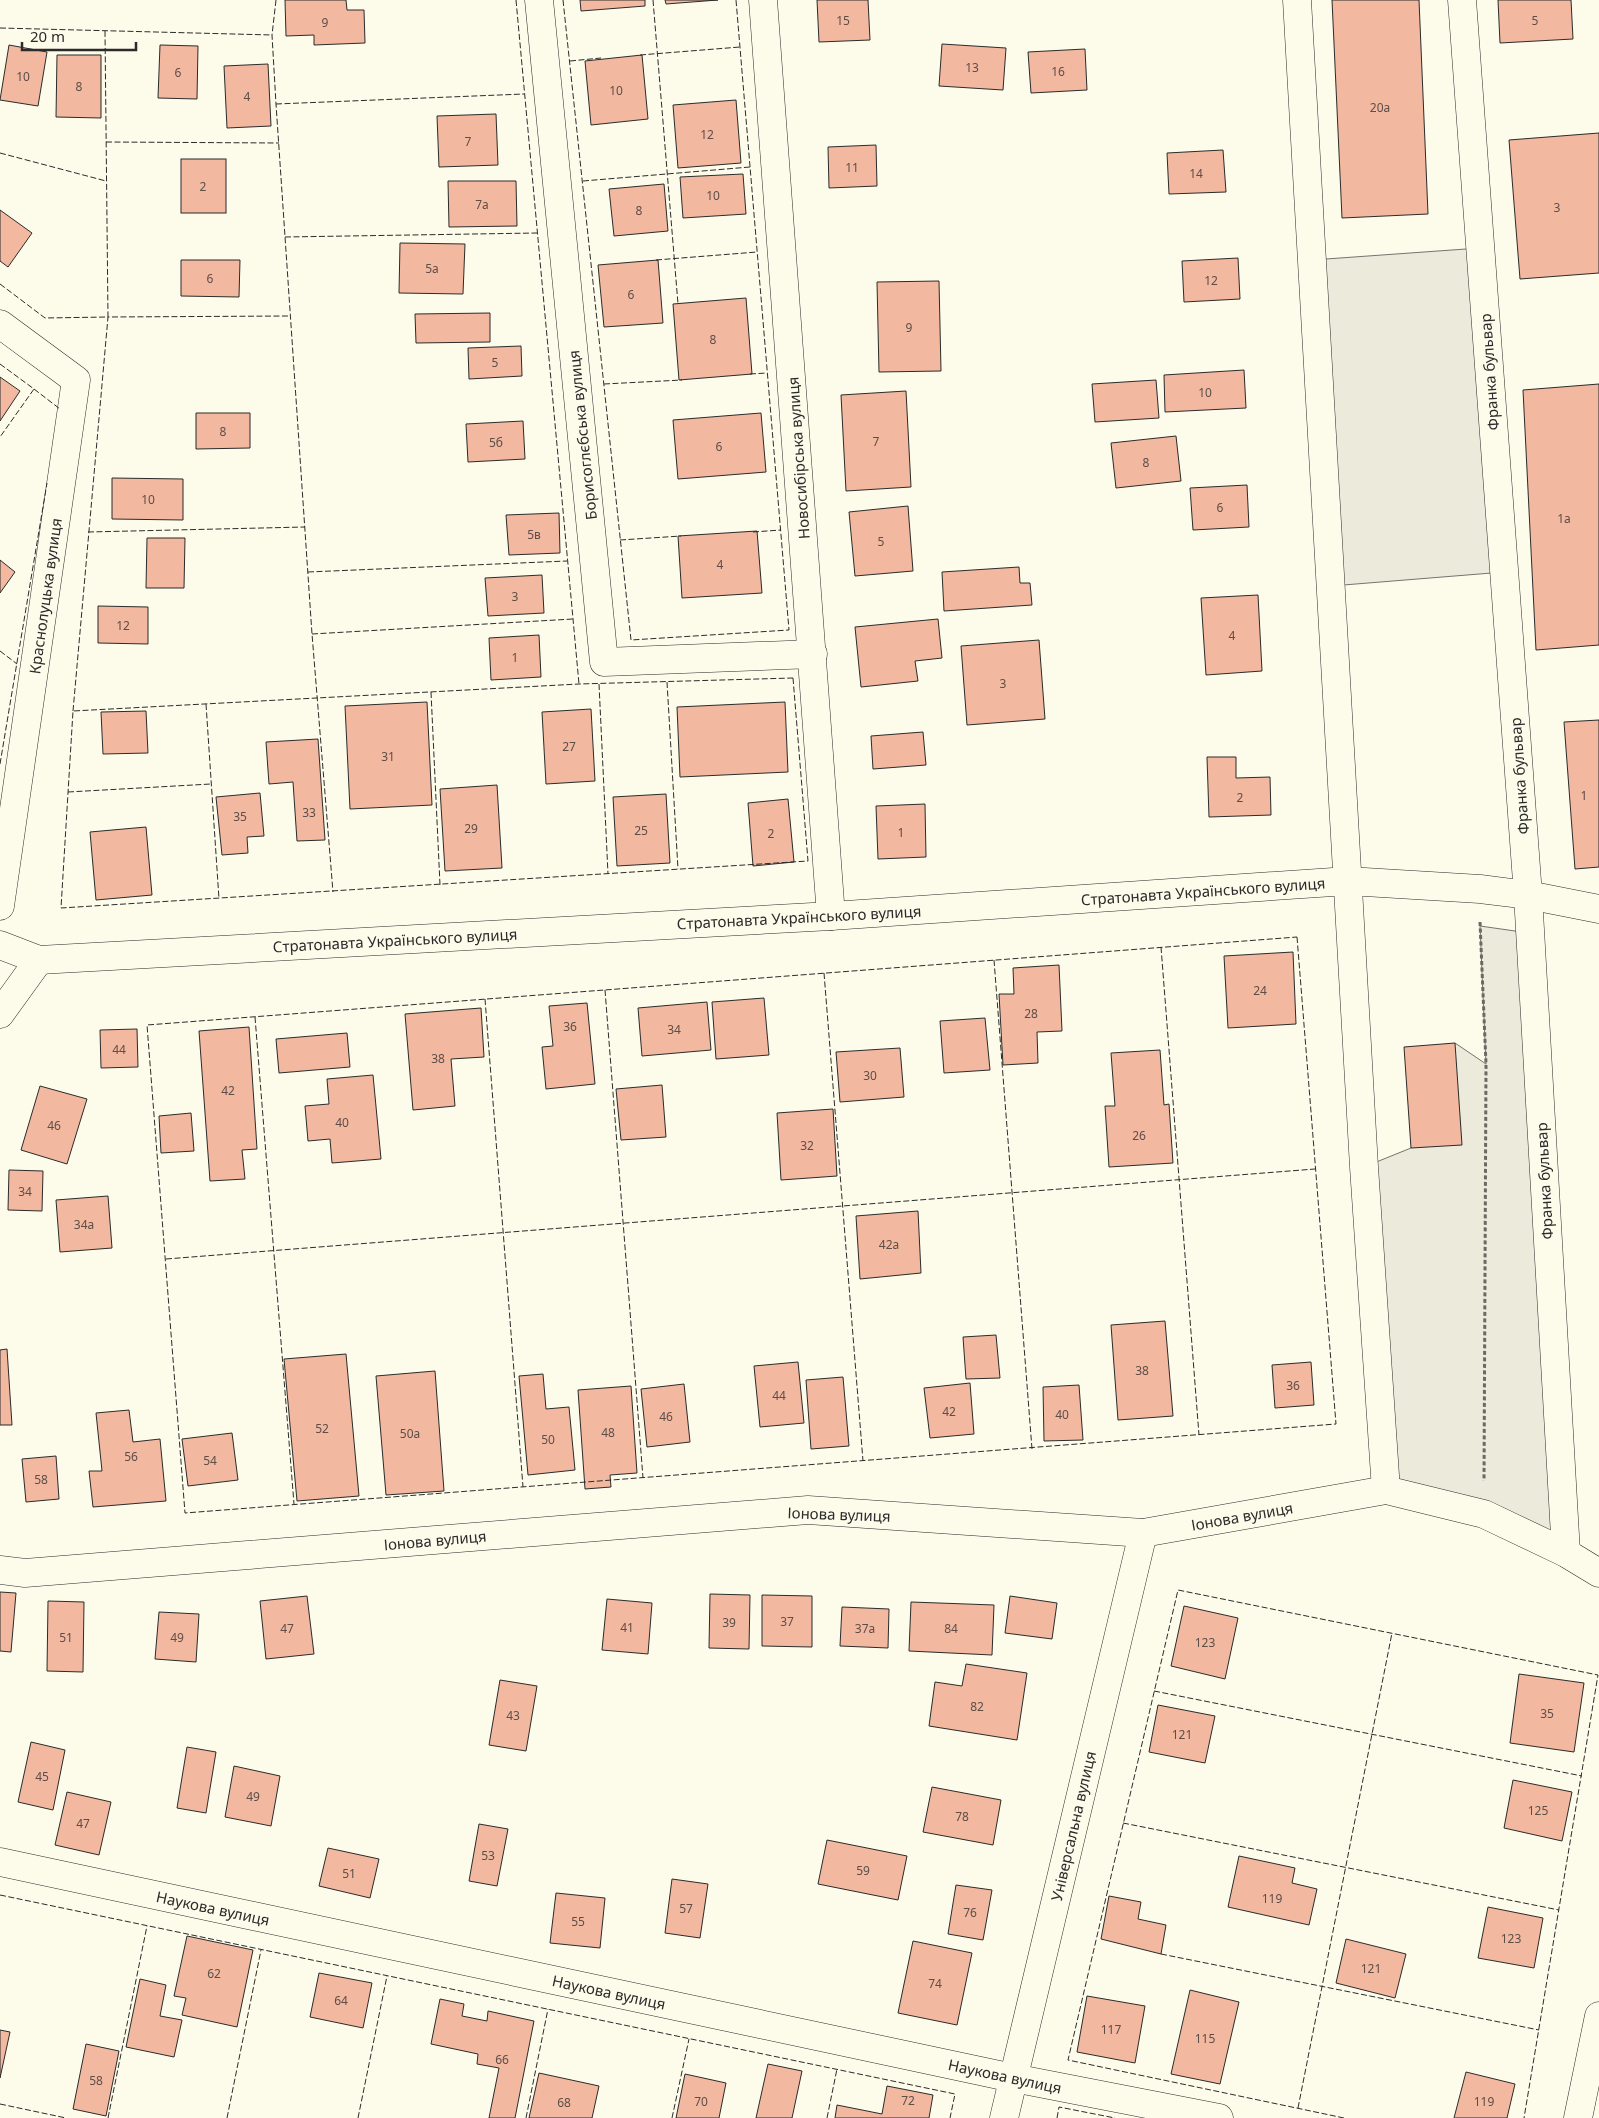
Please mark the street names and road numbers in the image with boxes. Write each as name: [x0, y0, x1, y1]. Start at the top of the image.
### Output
street label: Франка бульвар: [1475, 313, 1503, 431]
street label: Борисоглєбська вулиця: [563, 349, 601, 521]
street label: Новосибірська вулиця: [782, 376, 814, 540]
street label: Краснолуцька вулиця: [24, 517, 66, 675]
street label: Франка бульвар: [1505, 717, 1533, 835]
street label: Стратонавта Українського вулиця: [1080, 872, 1326, 910]
street label: Стратонавта Українського вулиця: [676, 901, 922, 933]
street label: Стратонавта Українського вулиця: [272, 924, 518, 956]
street label: Франка бульвар: [1531, 1122, 1557, 1240]
street label: Іонова вулиця: [1189, 1497, 1295, 1535]
street label: Іонова вулиця: [787, 1502, 891, 1526]
street label: Іонова вулиця: [383, 1526, 487, 1554]
street label: Універсальна вулиця: [1046, 1749, 1100, 1903]
street label: Наукова вулиця: [154, 1886, 272, 1930]
street label: Наукова вулиця: [550, 1970, 668, 2014]
street label: Наукова вулиця: [946, 2054, 1064, 2098]

